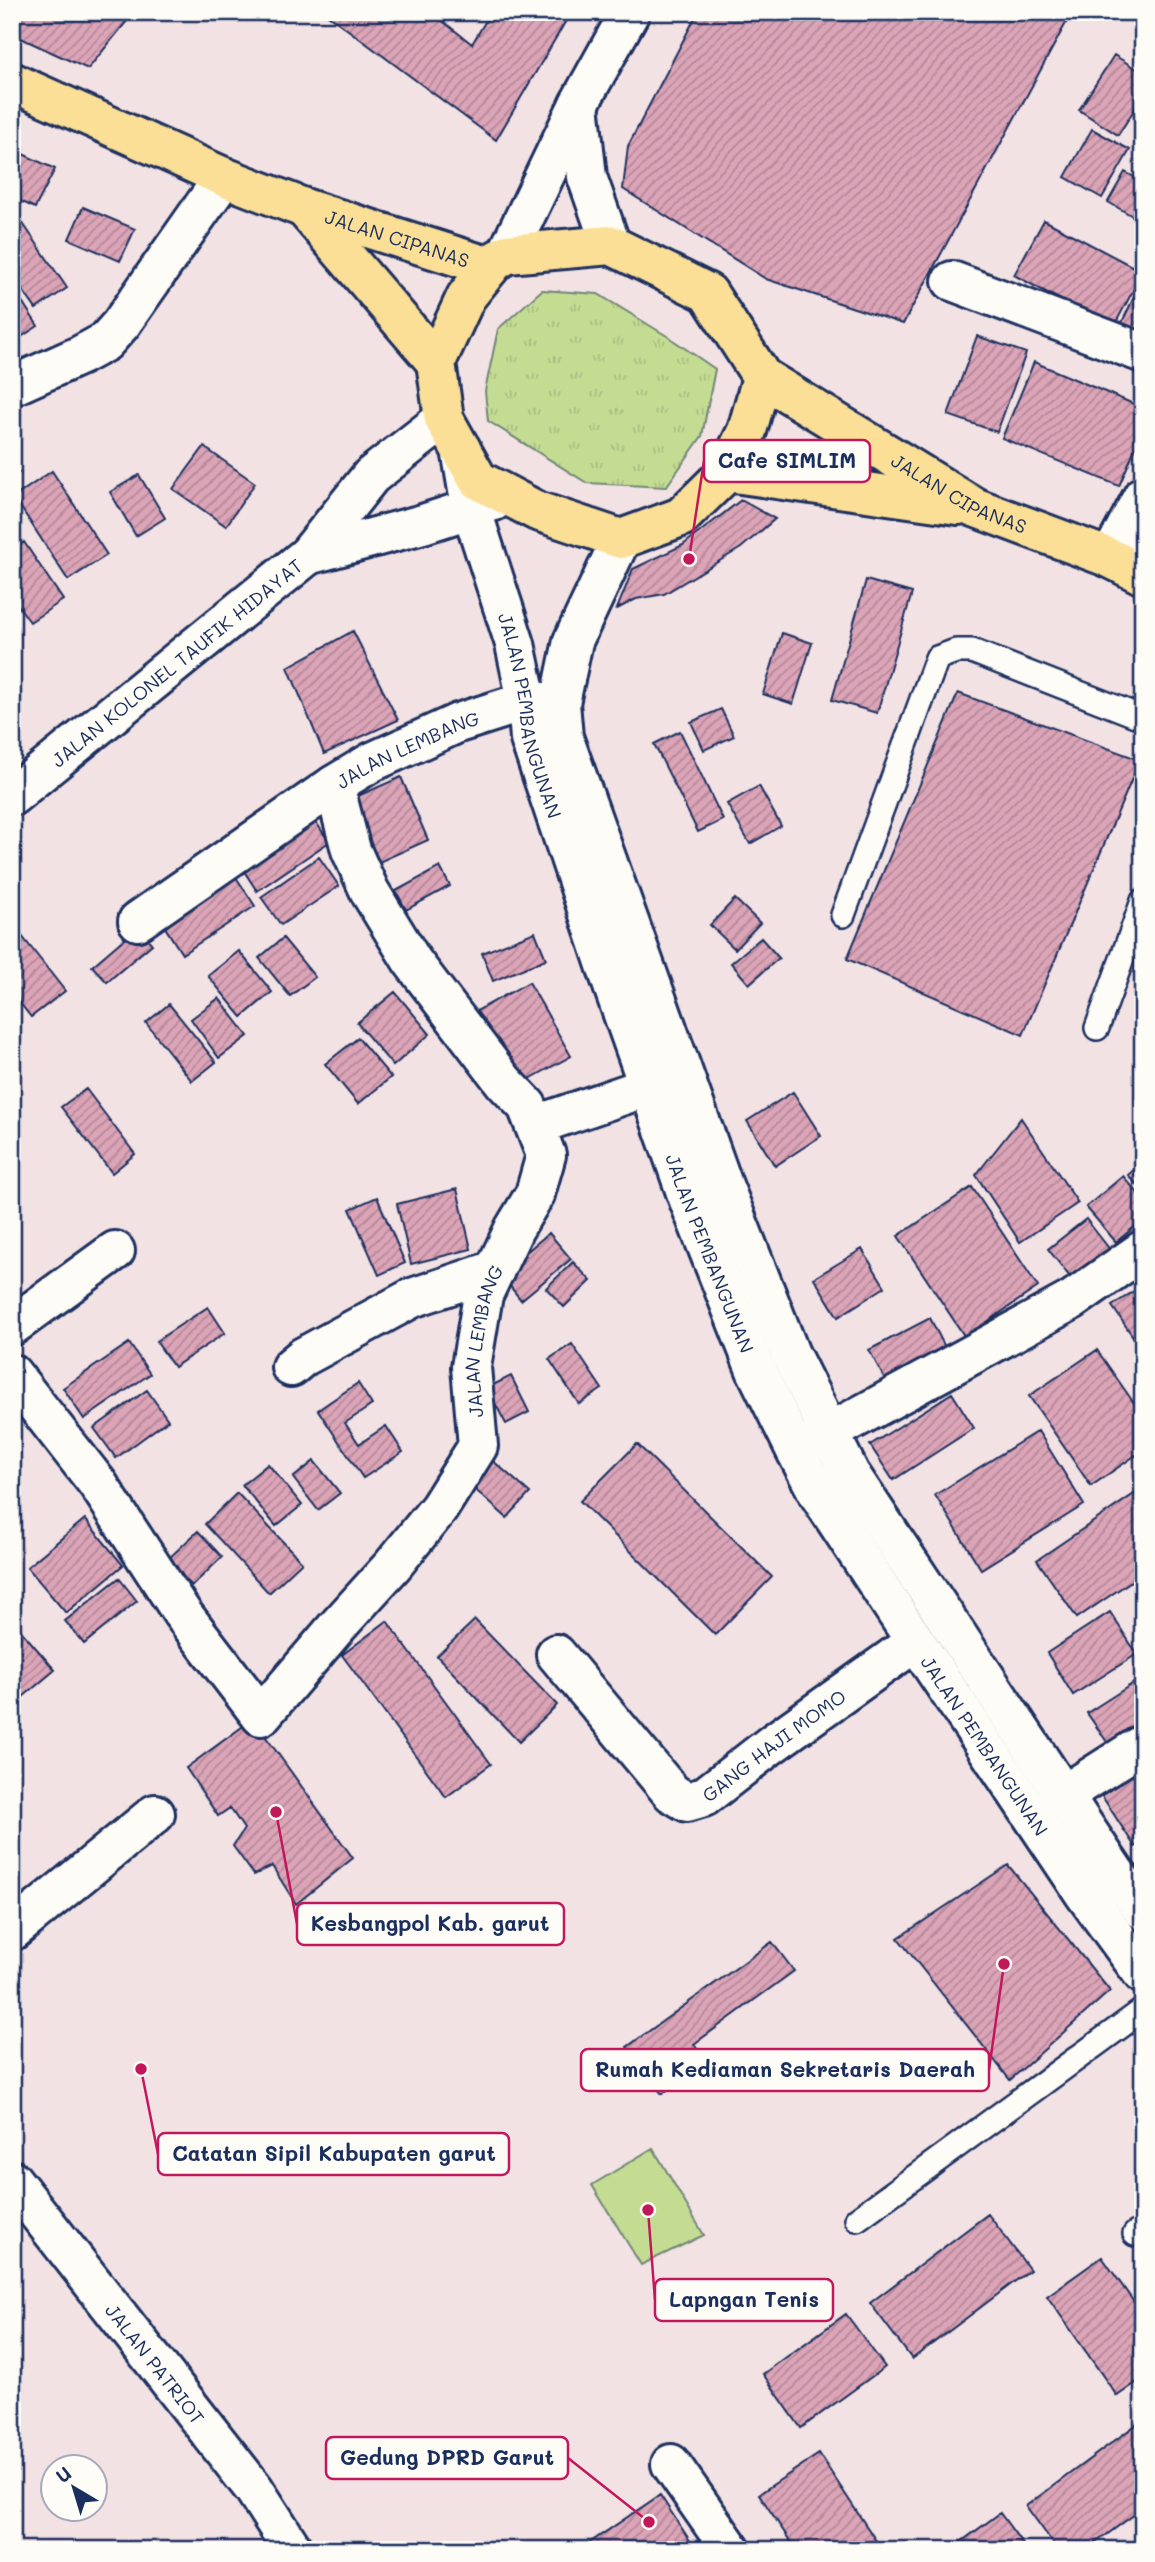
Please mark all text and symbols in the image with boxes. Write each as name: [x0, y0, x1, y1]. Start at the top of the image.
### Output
street label: JALAN CIPANAS: [322, 203, 473, 272]
callout: Cafe SIMLIM: [704, 440, 870, 482]
text: Cafe SIMLIM: [718, 446, 856, 473]
street label: JALAN CIPANAS: [887, 447, 1030, 538]
street label: JALAN KOLONEL TAUFIK HIDAYAT: [46, 552, 307, 772]
street label: JALAN PEMBANGUNAN: [493, 609, 568, 821]
street label: JALAN LEMBANG: [331, 705, 482, 794]
street label: JALAN PEMBANGUNAN: [661, 1150, 760, 1356]
street label: JALAN LEMBANG: [458, 1260, 508, 1419]
street label: JALAN PEMBANGUNAN: [916, 1650, 1054, 1840]
street label: GANG HAJI MOMO: [696, 1683, 850, 1807]
callout: Kesbangpol Kab. garut: [297, 1903, 564, 1945]
text: Kesbangpol Kab. garut: [311, 1909, 549, 1936]
callout: Rumah Kediaman Sekretaris Daerah: [581, 2049, 989, 2091]
text: Rumah Kediaman Sekretaris Daerah: [595, 2055, 975, 2082]
callout: Catatan Sipil Kabupaten garut: [158, 2133, 509, 2175]
text: Catatan Sipil Kabupaten garut: [172, 2139, 496, 2166]
callout: Lapngan Tenis: [655, 2279, 833, 2321]
text: Lapngan Tenis: [669, 2285, 819, 2312]
street label: JALAN PATRIOT: [101, 2298, 211, 2429]
callout: Gedung DPRD Garut: [326, 2437, 568, 2479]
text: Gedung DPRD Garut: [340, 2443, 554, 2470]
north arrow: [38, 2454, 108, 2524]
text: U: [50, 2460, 76, 2488]

